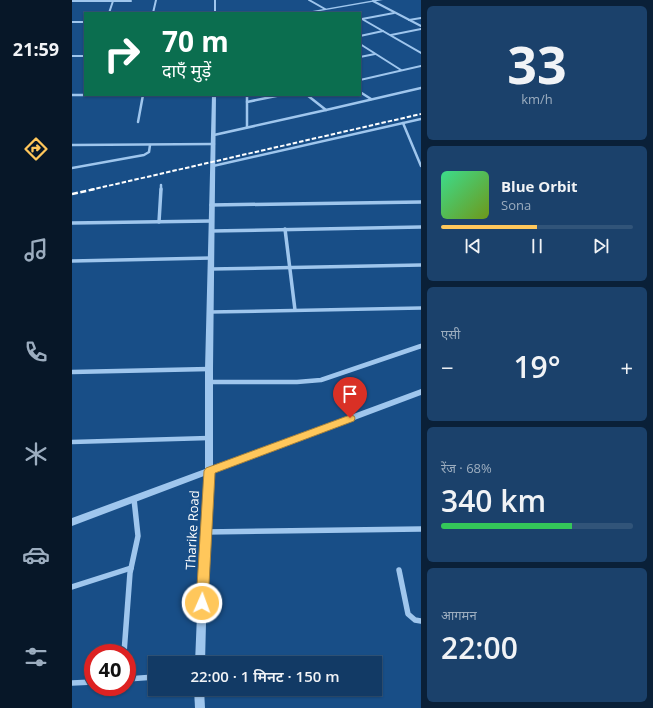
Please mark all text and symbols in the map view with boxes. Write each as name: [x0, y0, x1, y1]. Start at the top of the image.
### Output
text: 70 m: [162, 22, 229, 60]
icon: right: [96, 28, 148, 80]
text: 33: [507, 28, 567, 99]
text: 21:59: [13, 37, 59, 61]
text: दाएँ मुड़ें: [162, 58, 211, 82]
text: km/h: [521, 90, 553, 108]
icon: directions: [22, 135, 50, 163]
text: Blue Orbit: [501, 176, 578, 196]
text: Sona: [501, 196, 531, 214]
icon: previous: [462, 235, 484, 257]
icon: pause: [526, 235, 548, 257]
icon: next: [590, 235, 612, 257]
icon: music: [22, 236, 50, 264]
text: एसी: [441, 325, 460, 343]
icon: phone: [22, 338, 50, 366]
text: 19°: [513, 346, 561, 387]
text: −: [441, 352, 454, 382]
text: +: [620, 352, 633, 382]
pin: [333, 377, 367, 418]
icon: arrive: [339, 383, 361, 405]
icon: climate: [22, 440, 50, 468]
text: रेंज · 68%: [441, 459, 492, 477]
text: 340 km: [441, 480, 546, 521]
street label: Tharike Road: [181, 490, 203, 570]
icon: car: [22, 541, 50, 569]
position arrow: [181, 582, 223, 624]
text: आगमन: [441, 606, 477, 624]
text: 22:00: [441, 627, 518, 668]
icon: filters: [22, 643, 50, 671]
speed limit sign: 40: [84, 644, 136, 696]
text: 22:00 · 1 मिनट · 150 m: [190, 666, 340, 686]

